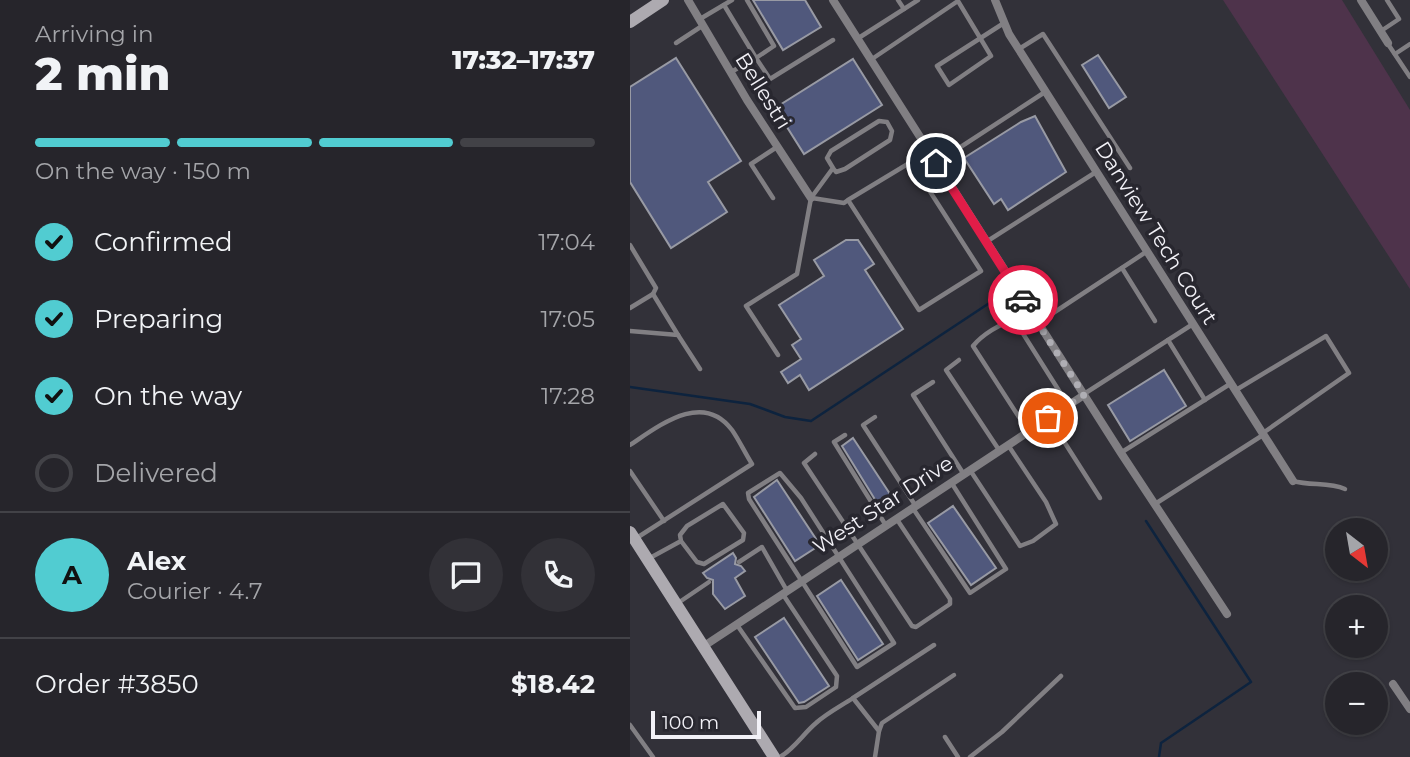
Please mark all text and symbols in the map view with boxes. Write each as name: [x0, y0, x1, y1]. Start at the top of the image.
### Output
text: Arriving in: [35, 20, 154, 48]
text: 17:32–17:37: [452, 44, 595, 76]
text: 2 min: [35, 45, 170, 102]
street label: Bellestri: [730, 48, 797, 133]
pin: [906, 133, 966, 193]
street label: Danview Tech Court: [1090, 137, 1223, 329]
icon: home: [917, 144, 955, 182]
text: On the way · 150 m: [35, 157, 251, 185]
icon: check: [35, 223, 73, 261]
text: Confirmed: [94, 226, 233, 258]
text: 17:04: [538, 228, 595, 256]
courier: [988, 265, 1058, 335]
icon: car: [1004, 281, 1042, 319]
icon: check: [35, 300, 73, 338]
text: Preparing: [94, 303, 223, 335]
text: 17:05: [540, 305, 595, 333]
icon: check: [35, 377, 73, 415]
text: On the way: [94, 380, 242, 412]
text: 17:28: [541, 382, 595, 410]
pin: [1018, 388, 1078, 448]
icon: bag: [1029, 399, 1067, 437]
street label: West Star Drive: [808, 450, 957, 559]
text: Delivered: [94, 457, 218, 489]
north arrow: [1325, 518, 1388, 581]
map controls: [1325, 518, 1388, 735]
button: chat: [429, 538, 503, 612]
button: phone: [521, 538, 595, 612]
text: Alex: [127, 545, 186, 577]
text: A: [62, 559, 82, 591]
text: Courier · 4.7: [127, 577, 263, 605]
button: +: [1325, 595, 1388, 658]
text: Order #3850: [35, 668, 199, 700]
text: $18.42: [511, 668, 595, 700]
button: −: [1325, 672, 1388, 735]
scale bar: [651, 708, 761, 740]
text: 100 m: [662, 711, 719, 734]

